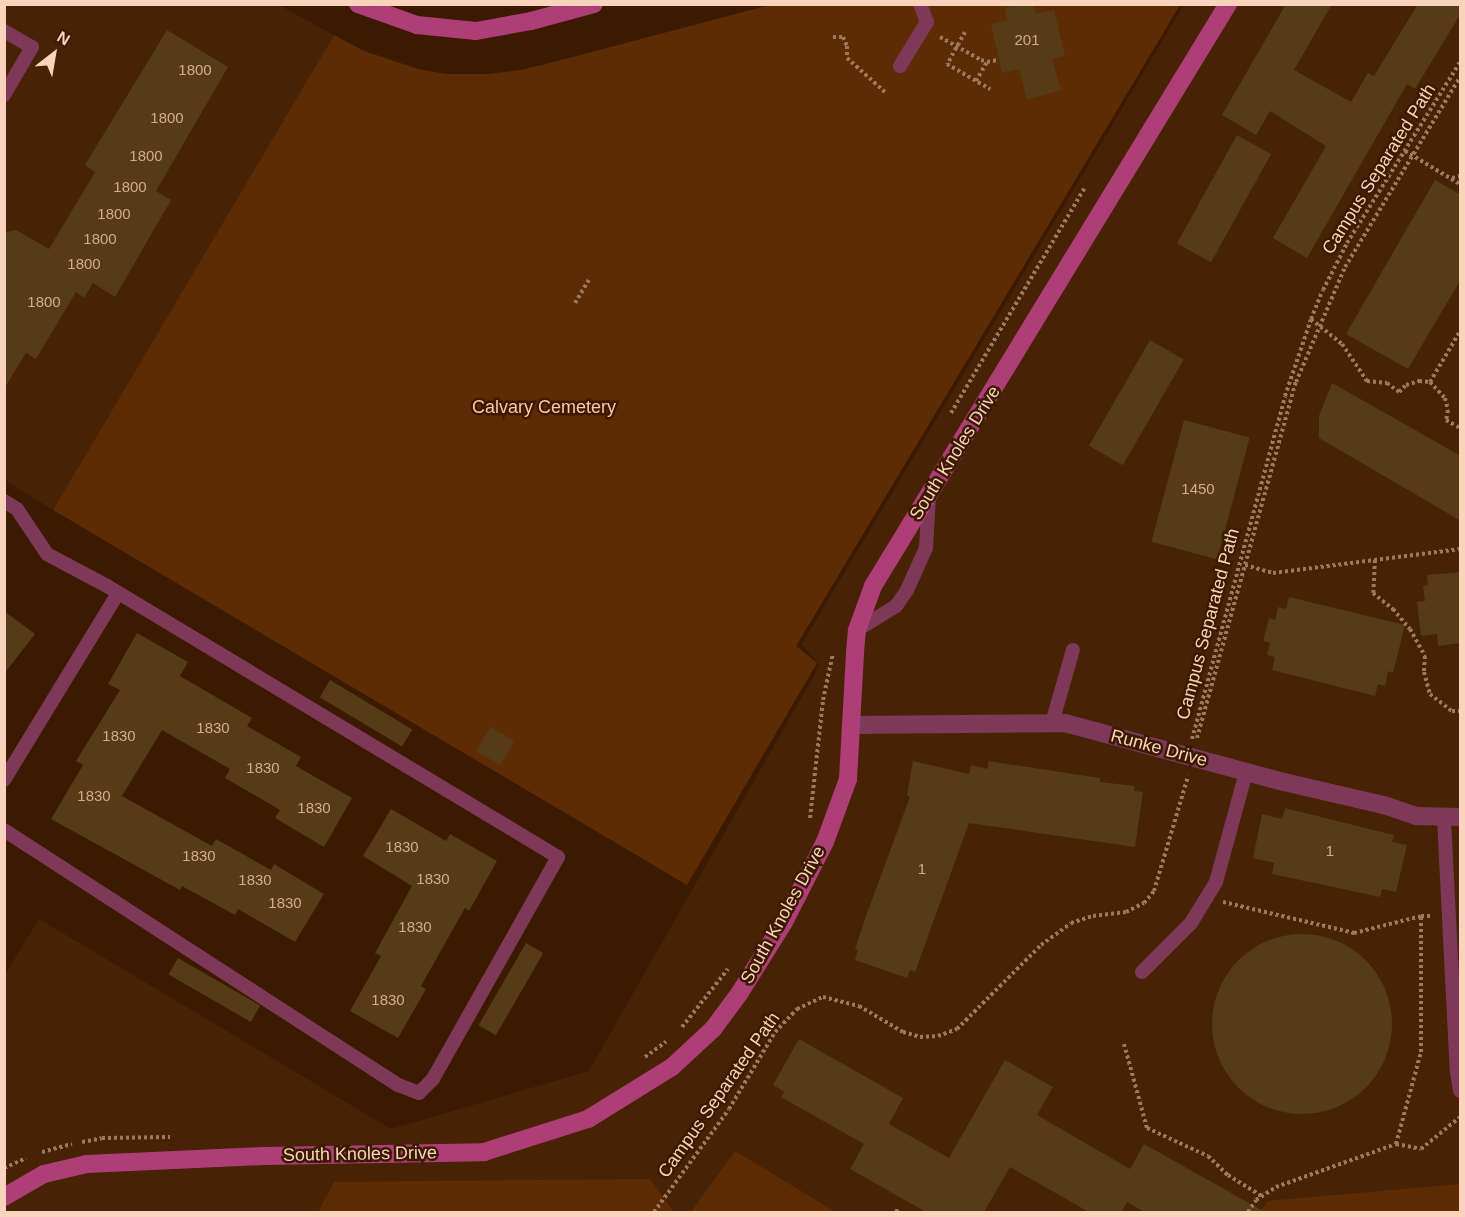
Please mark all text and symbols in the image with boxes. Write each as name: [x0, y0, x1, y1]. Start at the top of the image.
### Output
north arrow: [24, 24, 84, 84]
text: N: [54, 28, 73, 48]
house number: 201: [1014, 31, 1040, 49]
house number: 1800: [178, 61, 212, 79]
street label: Campus Separated Path: [1318, 80, 1440, 258]
house number: 1800: [150, 109, 184, 127]
house number: 1800: [129, 147, 163, 165]
house number: 1800: [113, 178, 147, 196]
house number: 1800: [97, 205, 131, 223]
house number: 1800: [83, 230, 117, 248]
house number: 1800: [67, 255, 101, 273]
house number: 1800: [27, 293, 61, 311]
street label: South Knoles Drive: [905, 382, 1005, 524]
park label: Calvary Cemetery: [472, 396, 616, 418]
house number: 1450: [1181, 480, 1215, 498]
street label: Campus Separated Path: [1172, 526, 1244, 722]
house number: 1830: [196, 719, 230, 737]
street label: Runke Drive: [1108, 725, 1210, 771]
house number: 1830: [102, 727, 136, 745]
house number: 1830: [246, 759, 280, 777]
house number: 1830: [77, 787, 111, 805]
house number: 1830: [297, 799, 331, 817]
house number: 1830: [385, 838, 419, 856]
street label: South Knoles Drive: [736, 842, 830, 988]
house number: 1: [1326, 842, 1334, 860]
house number: 1830: [182, 847, 216, 865]
house number: 1: [918, 860, 926, 878]
house number: 1830: [416, 870, 450, 888]
house number: 1830: [238, 871, 272, 889]
house number: 1830: [268, 894, 302, 912]
house number: 1830: [398, 918, 432, 936]
house number: 1830: [371, 991, 405, 1009]
street label: Campus Separated Path: [654, 1008, 784, 1182]
street label: South Knoles Drive: [283, 1142, 437, 1166]

